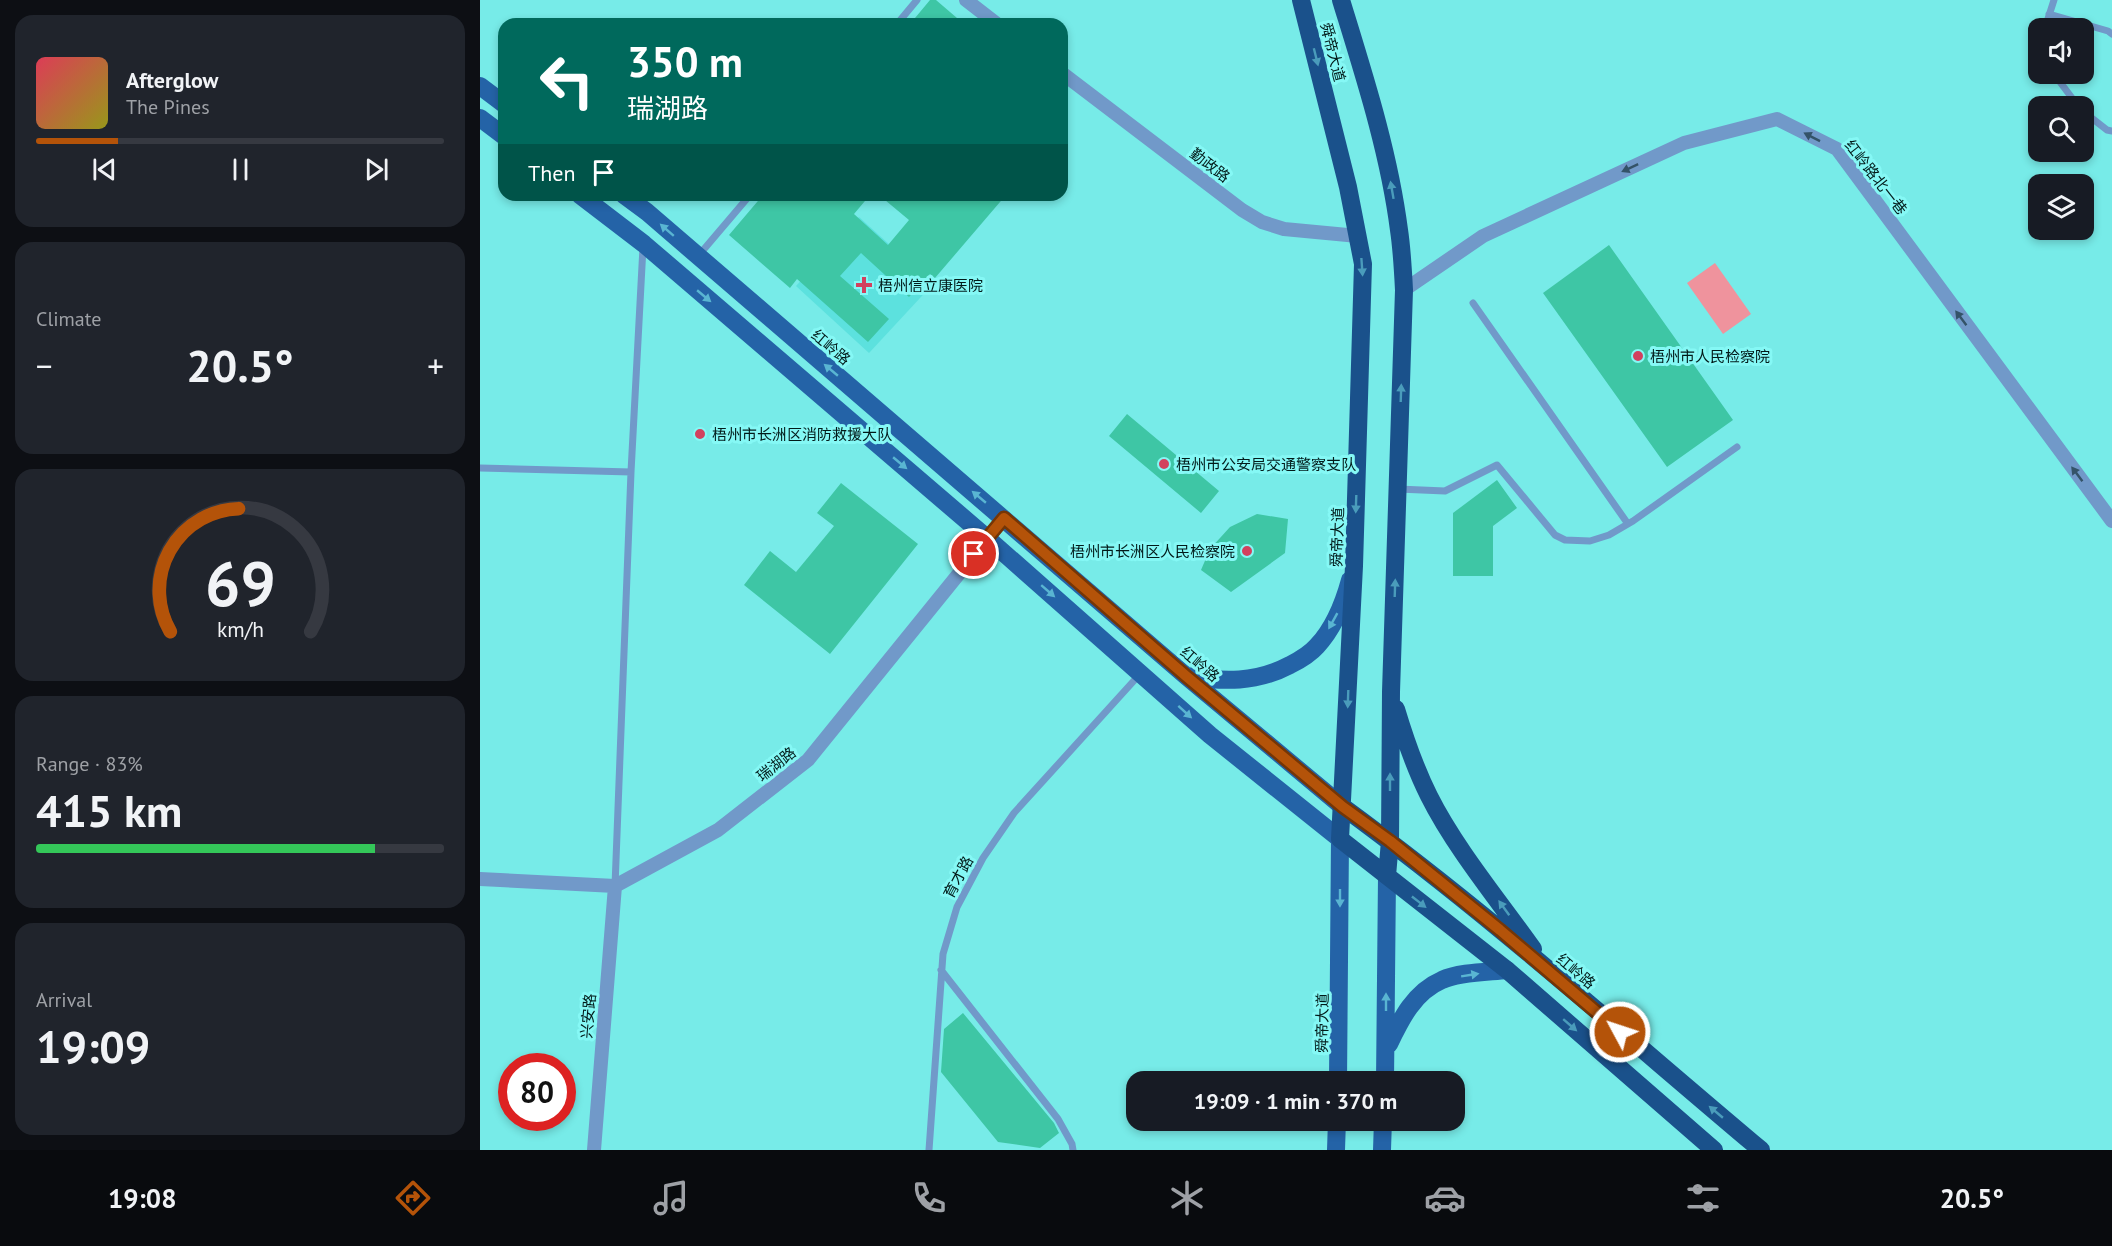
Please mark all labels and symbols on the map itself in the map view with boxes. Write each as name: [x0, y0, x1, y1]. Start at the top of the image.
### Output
street label: 舜帝大道: [1317, 21, 1349, 83]
one-way arrow: [1312, 47, 1322, 66]
one-way arrow: [1804, 132, 1821, 141]
street label: 红岭路北一巷: [1841, 136, 1911, 218]
street label: 勤政路: [1186, 144, 1234, 186]
one-way arrow: [1622, 163, 1639, 172]
one-way arrow: [1387, 180, 1396, 199]
one-way arrow: [660, 224, 675, 237]
one-way arrow: [1358, 258, 1367, 277]
marker: 梧州信立康医院: [855, 276, 873, 294]
place label: 梧州信立康医院: [878, 276, 983, 295]
one-way arrow: [696, 289, 711, 302]
one-way arrow: [1955, 310, 1967, 326]
street label: 红岭路: [808, 325, 854, 369]
place label: 梧州市人民检察院: [1650, 347, 1770, 366]
marker: 梧州市人民检察院: [1631, 349, 1645, 363]
one-way arrow: [823, 364, 839, 377]
one-way arrow: [1396, 383, 1406, 402]
place label: 梧州市长洲区消防救援大队: [712, 425, 892, 444]
marker: 梧州市长洲区消防救援大队: [693, 427, 707, 441]
place label: 梧州市公安局交通警察支队: [1176, 455, 1356, 474]
one-way arrow: [892, 457, 908, 470]
marker: 梧州市公安局交通警察支队: [1157, 457, 1171, 471]
one-way arrow: [2071, 467, 2083, 483]
one-way arrow: [971, 490, 987, 503]
one-way arrow: [1351, 495, 1361, 514]
street label: 舜帝大道: [1326, 507, 1348, 567]
pin: [948, 528, 999, 579]
place label: 梧州市长洲区人民检察院: [1070, 542, 1235, 561]
marker: 梧州市长洲区人民检察院: [1240, 544, 1254, 558]
one-way arrow: [1391, 578, 1400, 597]
one-way arrow: [1040, 584, 1055, 597]
one-way arrow: [1328, 612, 1338, 629]
street label: 红岭路: [1177, 642, 1223, 686]
one-way arrow: [1344, 690, 1353, 709]
one-way arrow: [1177, 705, 1192, 718]
street label: 瑞湖路: [752, 743, 800, 785]
one-way arrow: [1385, 773, 1395, 792]
street label: 育才路: [939, 853, 977, 901]
one-way arrow: [1335, 888, 1345, 907]
one-way arrow: [1412, 895, 1427, 907]
one-way arrow: [1498, 900, 1510, 916]
street label: 红岭路: [1553, 949, 1599, 993]
one-way arrow: [1460, 970, 1479, 979]
street label: 兴安路: [577, 993, 599, 1039]
street label: 舜帝大道: [1312, 993, 1332, 1053]
one-way arrow: [1382, 993, 1391, 1012]
position arrow: [1588, 1000, 1652, 1064]
one-way arrow: [1562, 1018, 1577, 1031]
speed limit sign: 80: [498, 1053, 576, 1131]
one-way arrow: [1708, 1106, 1724, 1119]

